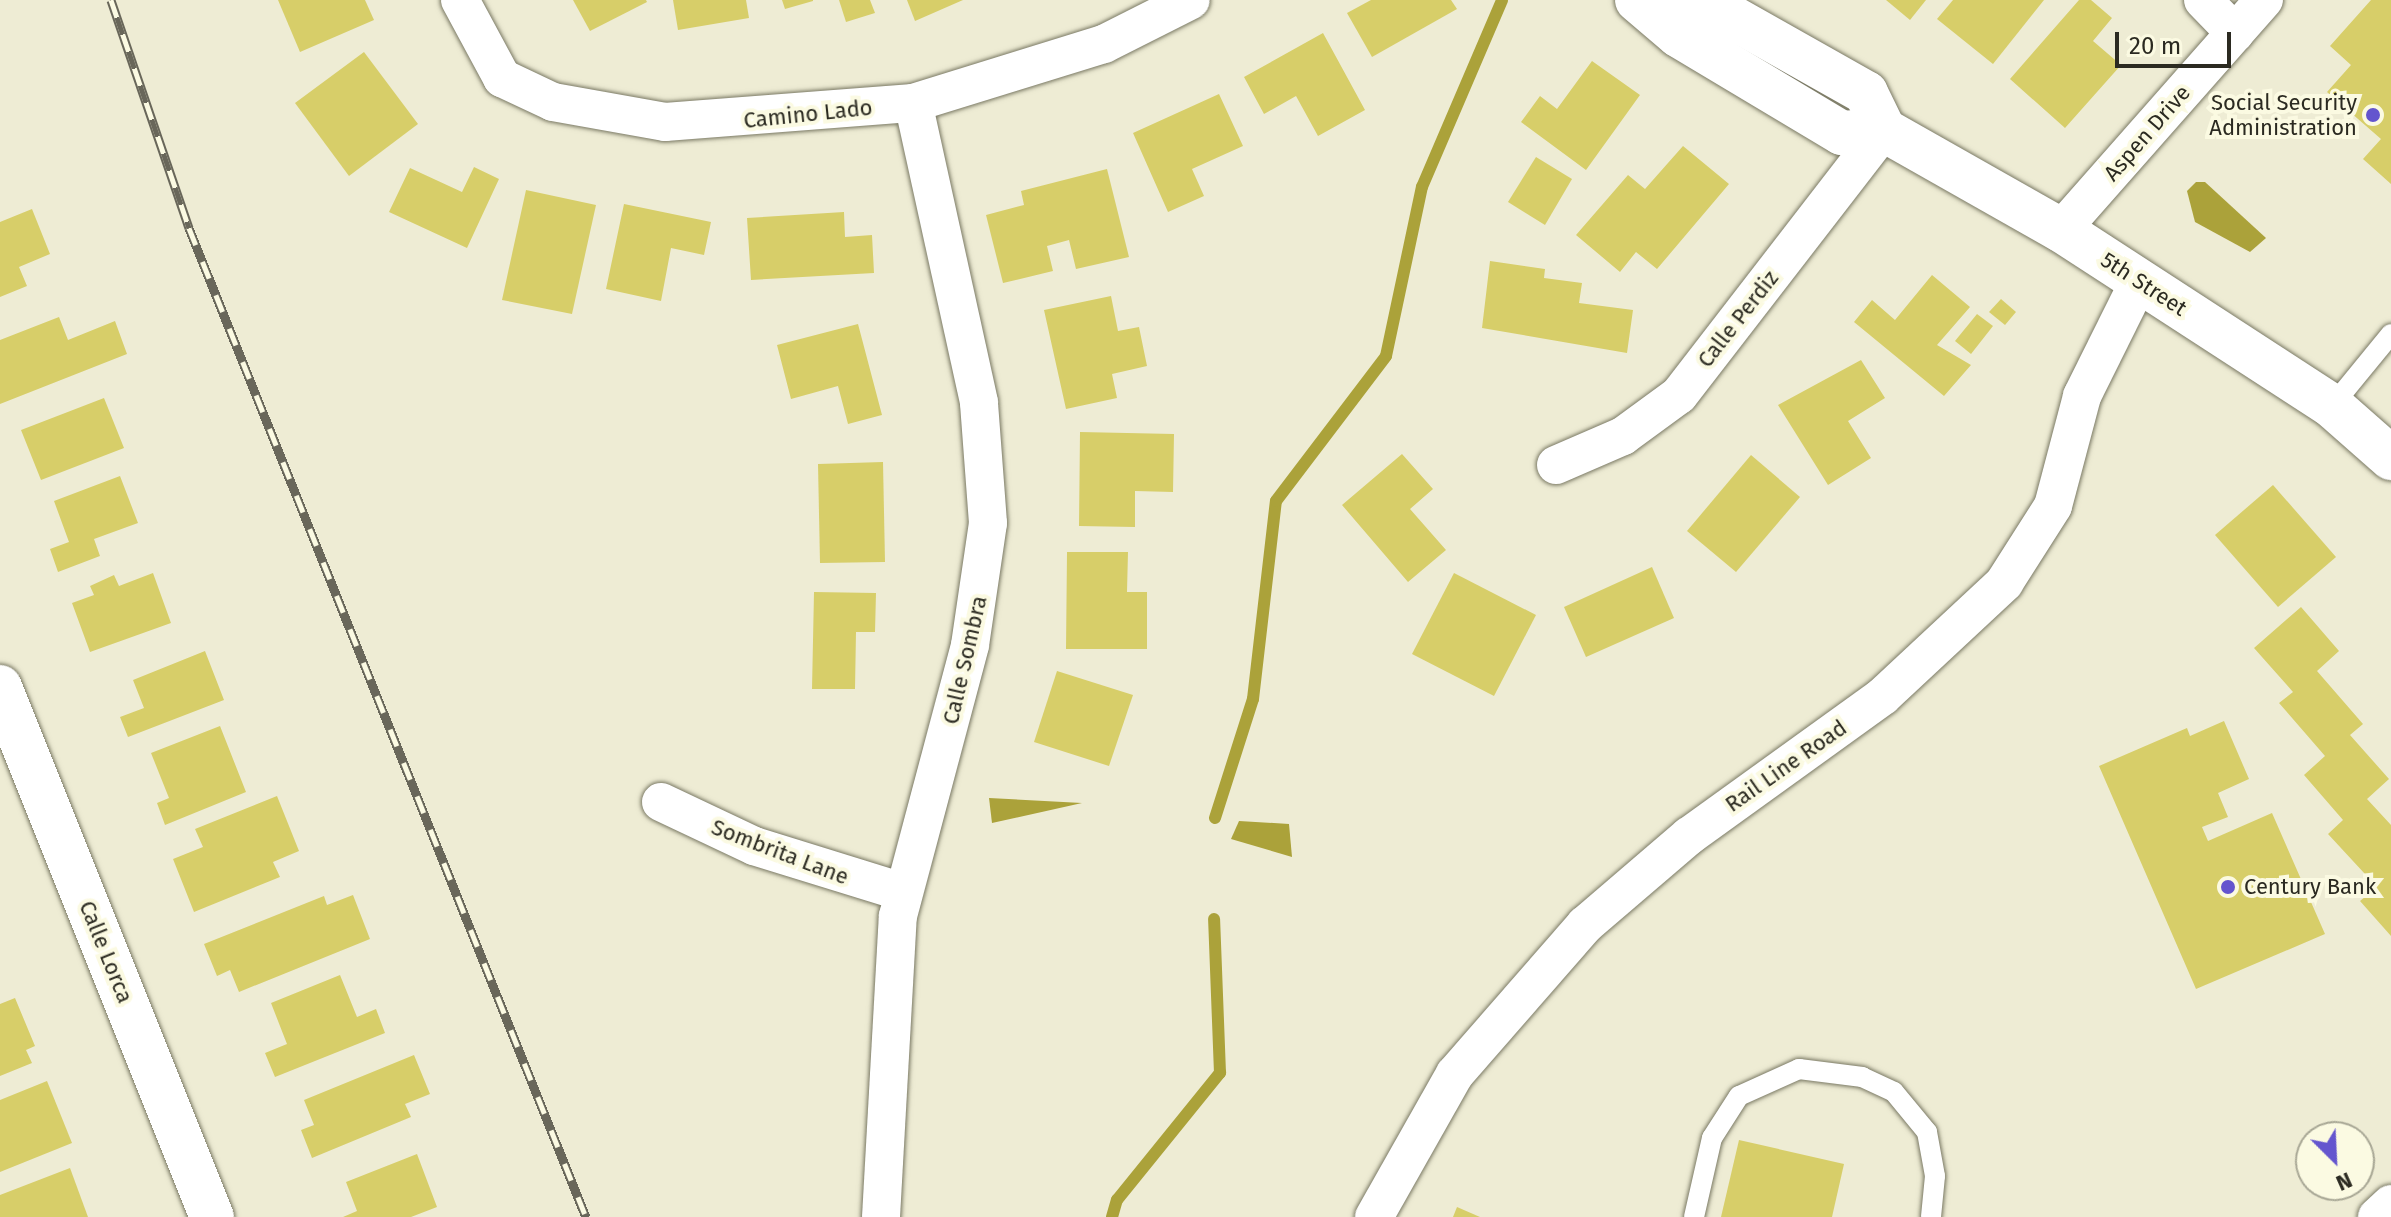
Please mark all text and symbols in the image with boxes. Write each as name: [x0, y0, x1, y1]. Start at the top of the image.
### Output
scale bar: [2119, 16, 2235, 66]
text: 20 m: [2129, 32, 2181, 60]
street label: Aspen Drive: [2098, 80, 2196, 186]
place label: Social Security Administration: [2209, 89, 2357, 140]
street label: Camino Lado: [742, 94, 874, 134]
marker: Social Security Administration: [2364, 106, 2382, 124]
street label: 5th Street: [2096, 246, 2192, 322]
street label: Calle Perdiz: [1692, 265, 1784, 373]
street label: Calle Sombra: [937, 593, 993, 727]
street label: Rail Line Road: [1720, 714, 1852, 818]
street label: Sombrita Lane: [708, 814, 852, 890]
place label: Century Bank: [2244, 874, 2376, 900]
marker: Century Bank: [2219, 878, 2237, 896]
street label: Calle Lorca: [74, 897, 138, 1007]
north arrow: [2295, 1121, 2375, 1201]
text: N: [2332, 1166, 2356, 1197]

